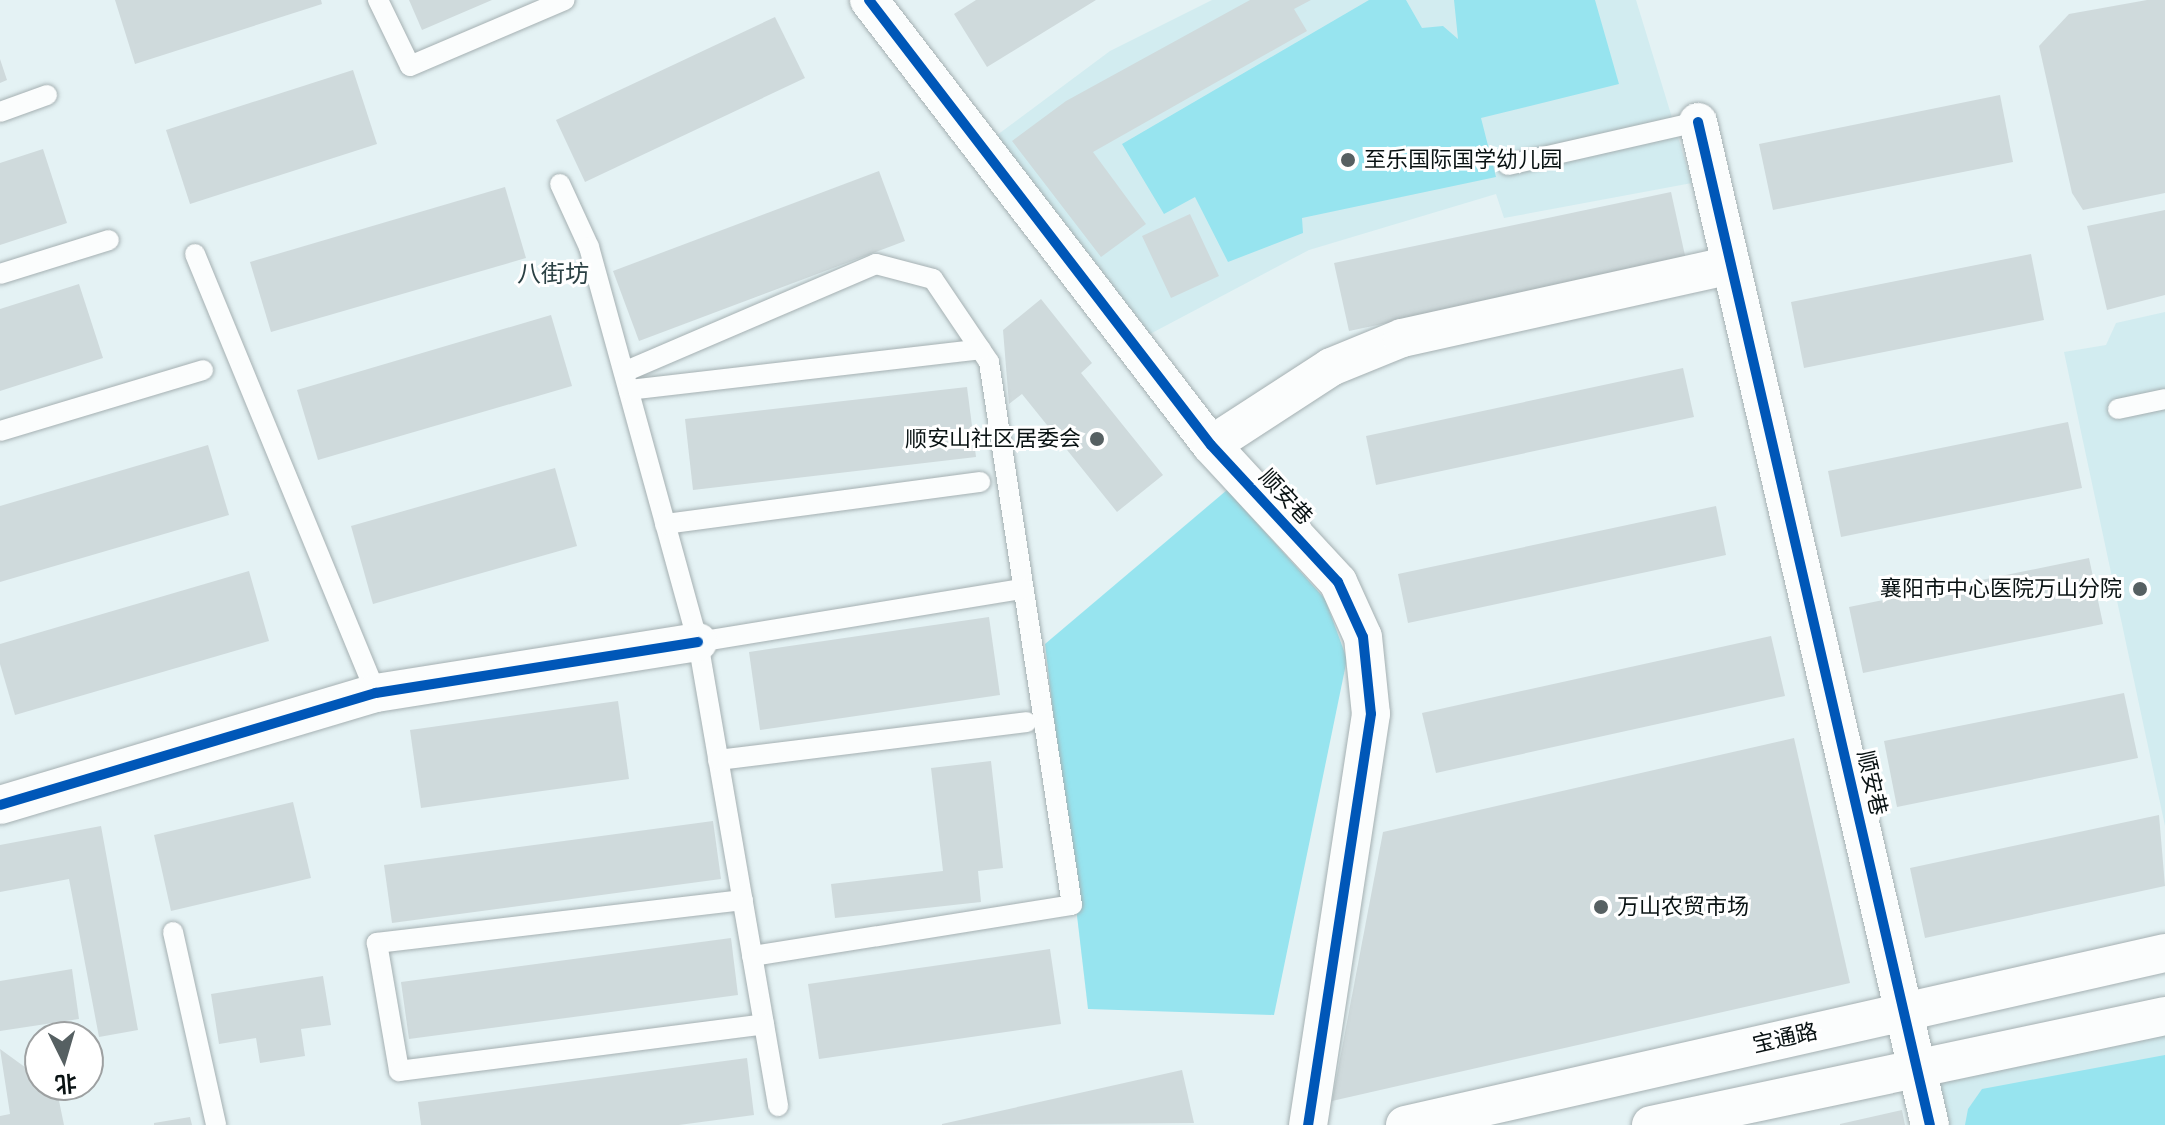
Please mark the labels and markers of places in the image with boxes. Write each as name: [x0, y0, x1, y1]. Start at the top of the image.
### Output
place label: 至乐国际国学幼儿园: [1364, 147, 1562, 173]
marker: 至乐国际国学幼儿园: [1339, 151, 1357, 169]
place label: 顺安山社区居委会: [905, 426, 1081, 452]
marker: 顺安山社区居委会: [1088, 430, 1106, 448]
place label: 襄阳市中心医院万山分院: [1880, 576, 2122, 602]
marker: 襄阳市中心医院万山分院: [2129, 578, 2151, 600]
place label: 万山农贸市场: [1617, 894, 1749, 920]
marker: 万山农贸市场: [1592, 898, 1610, 916]

